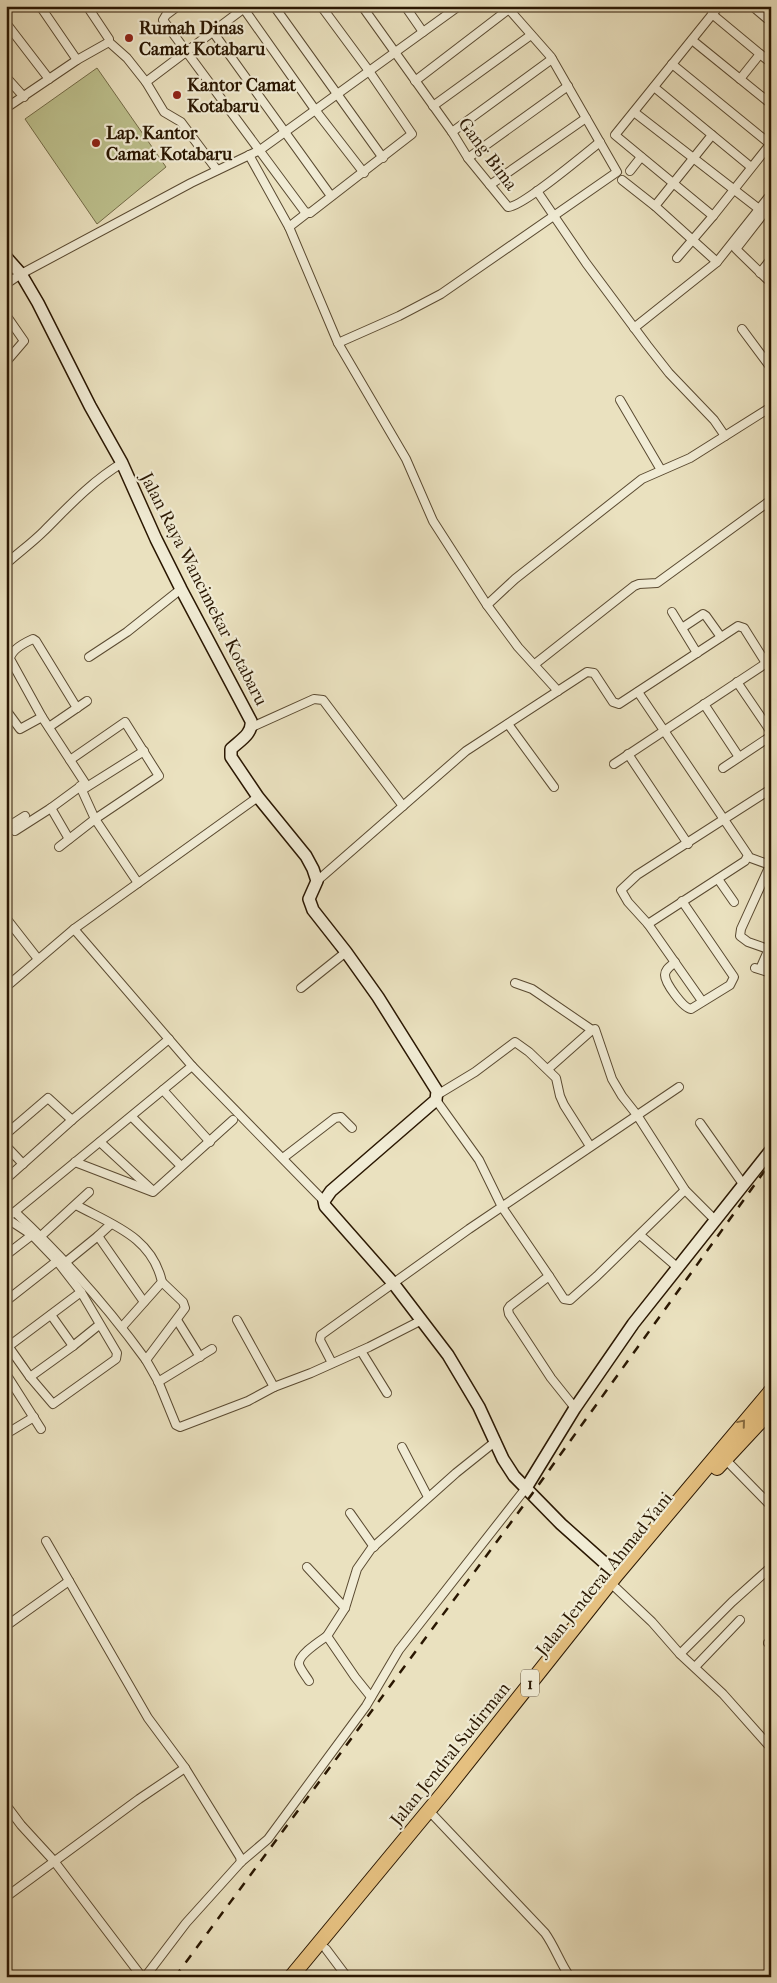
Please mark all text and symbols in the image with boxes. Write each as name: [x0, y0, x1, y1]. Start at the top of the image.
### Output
place label: Rumah Dinas Camat Kotabaru: [139, 18, 266, 60]
marker: Rumah Dinas Camat Kotabaru: [123, 32, 135, 44]
place label: Kantor Camat Kotabaru: [187, 75, 297, 117]
marker: Kantor Camat Kotabaru: [171, 89, 183, 101]
street label: Gang Bima: [454, 114, 522, 195]
place label: Lap. Kantor Camat Kotabaru: [106, 123, 233, 165]
marker: Lap. Kantor Camat Kotabaru: [90, 137, 102, 149]
street label: Jalan Raya Wancimekar Kotabaru: [135, 467, 272, 709]
one-way arrow: [737, 1420, 746, 1429]
street label: Jalan Jenderal Ahmad Yani: [530, 1487, 678, 1662]
road number: 1: [521, 1670, 539, 1696]
street label: Jalan Jendral Sudirman: [385, 1678, 515, 1832]

